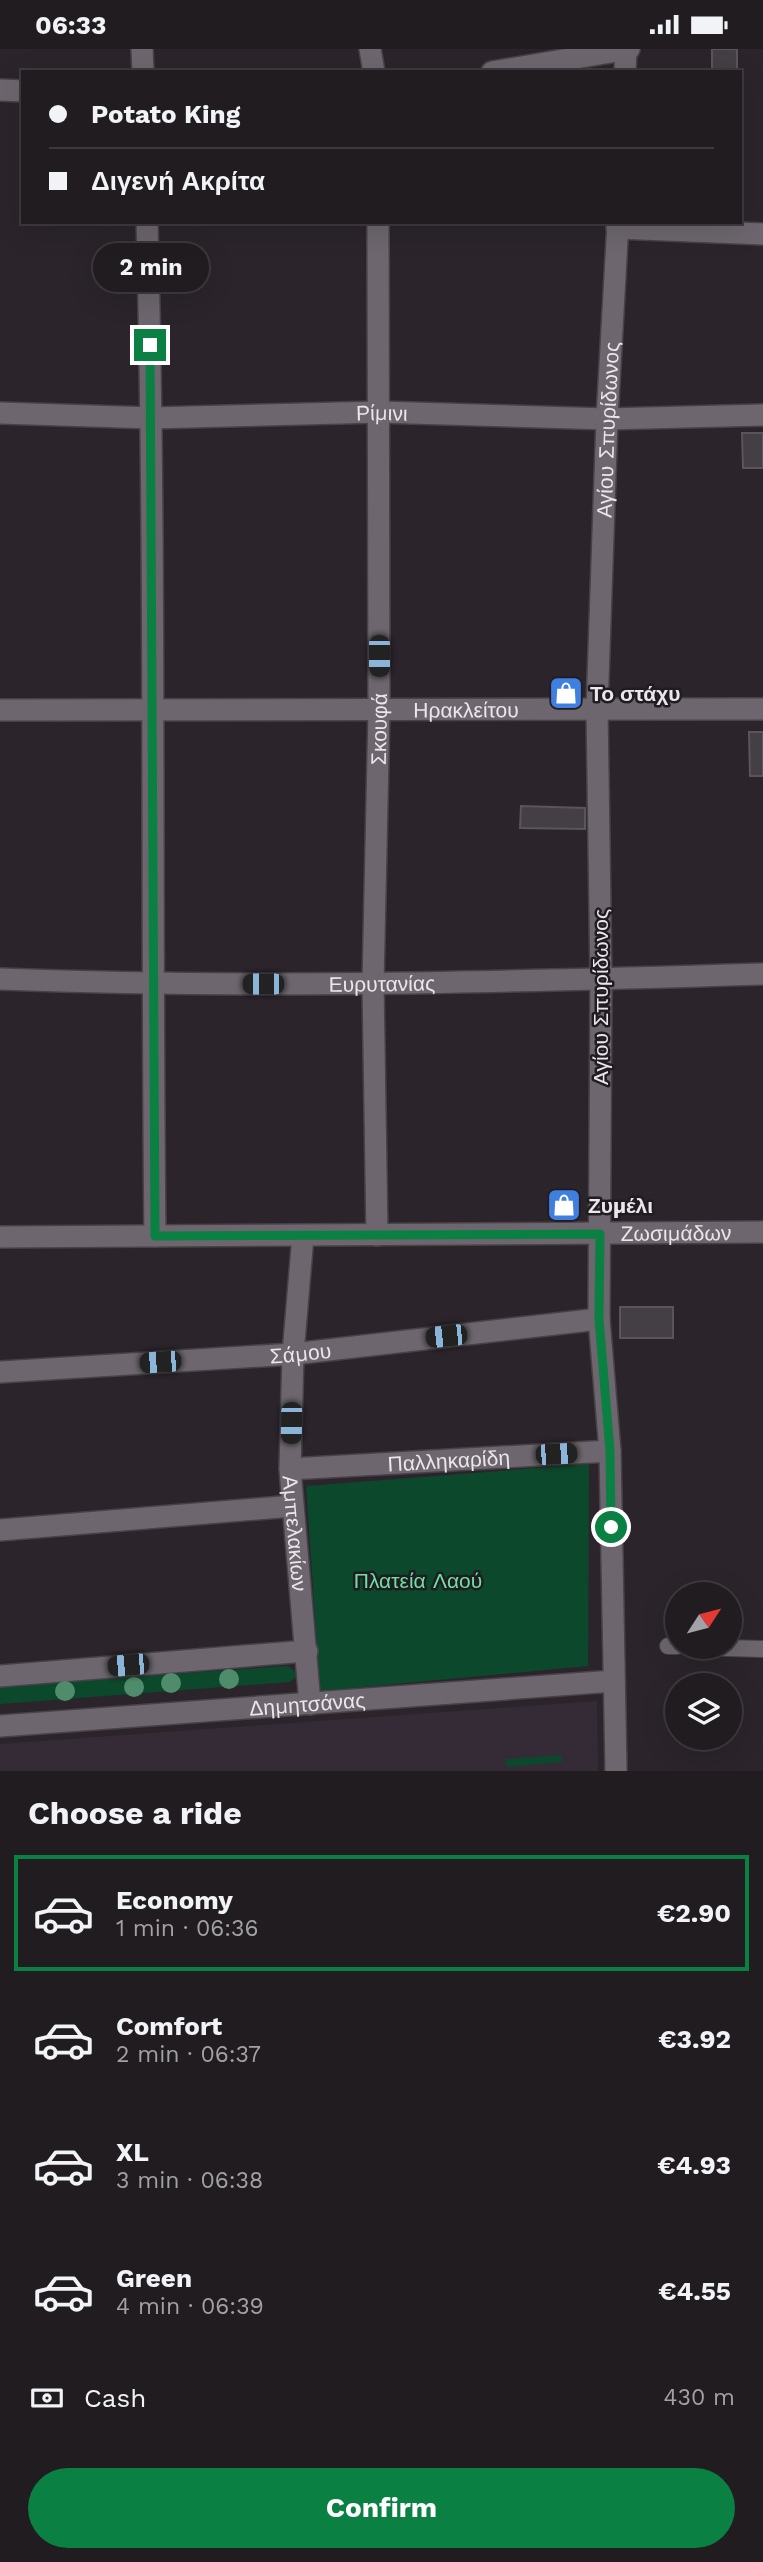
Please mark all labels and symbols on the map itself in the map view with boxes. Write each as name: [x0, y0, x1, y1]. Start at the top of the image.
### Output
callout: 2 min: [92, 243, 208, 293]
route end: [134, 329, 166, 361]
street label: Αγίου Σπυρίδωνος: [591, 341, 624, 518]
street label: Ρίμινι: [356, 399, 408, 425]
car: [369, 635, 390, 677]
shop icon: Το στάχυ: [547, 674, 585, 712]
place label: Το στάχυ: [590, 681, 680, 706]
street label: Σκουφά: [365, 693, 392, 765]
street label: Ηρακλείτου: [413, 697, 519, 722]
street label: Αγίου Σπυρίδωνος: [588, 909, 613, 1085]
street label: Ευρυτανίας: [329, 970, 435, 996]
car: [243, 974, 285, 995]
shop icon: Ζυμέλι: [545, 1186, 583, 1224]
place label: Ζυμέλι: [588, 1193, 653, 1218]
street label: Ζωσιμάδων: [621, 1220, 731, 1245]
car: [425, 1323, 468, 1349]
street label: Σάμου: [269, 1337, 332, 1368]
car: [139, 1350, 182, 1374]
car: [281, 1402, 302, 1444]
car: [535, 1442, 578, 1466]
street label: Παλληκαρίδη: [387, 1444, 511, 1476]
street label: Αμπελακίων: [278, 1474, 313, 1592]
route start: [595, 1511, 627, 1543]
park label: Πλατεία Λαού: [354, 1568, 482, 1593]
north arrow: [665, 1582, 742, 1659]
car: [107, 1653, 150, 1677]
street label: Δημητσάνας: [248, 1687, 366, 1720]

